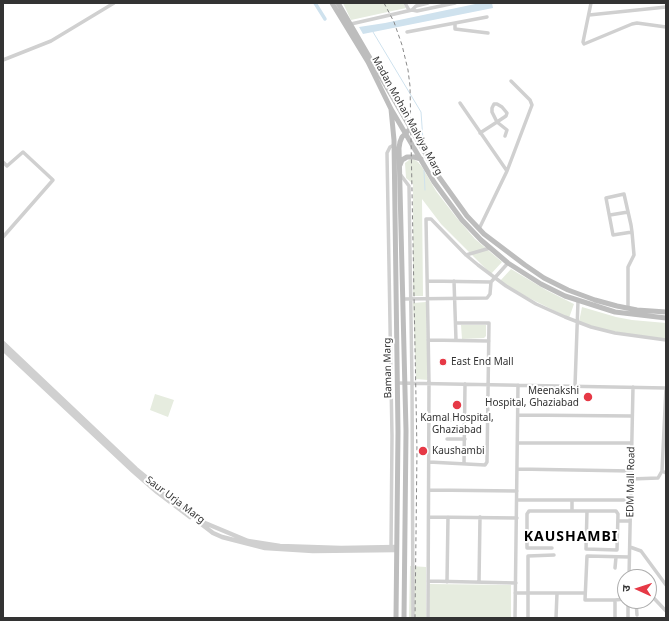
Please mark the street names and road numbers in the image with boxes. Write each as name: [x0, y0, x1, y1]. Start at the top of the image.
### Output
street label: Madan Mohan Malviya Marg: [369, 54, 445, 178]
street label: Baman Marg: [381, 338, 395, 398]
street label: EDM Mall Road: [624, 446, 638, 518]
street label: Saur Urja Marg: [143, 474, 207, 526]

